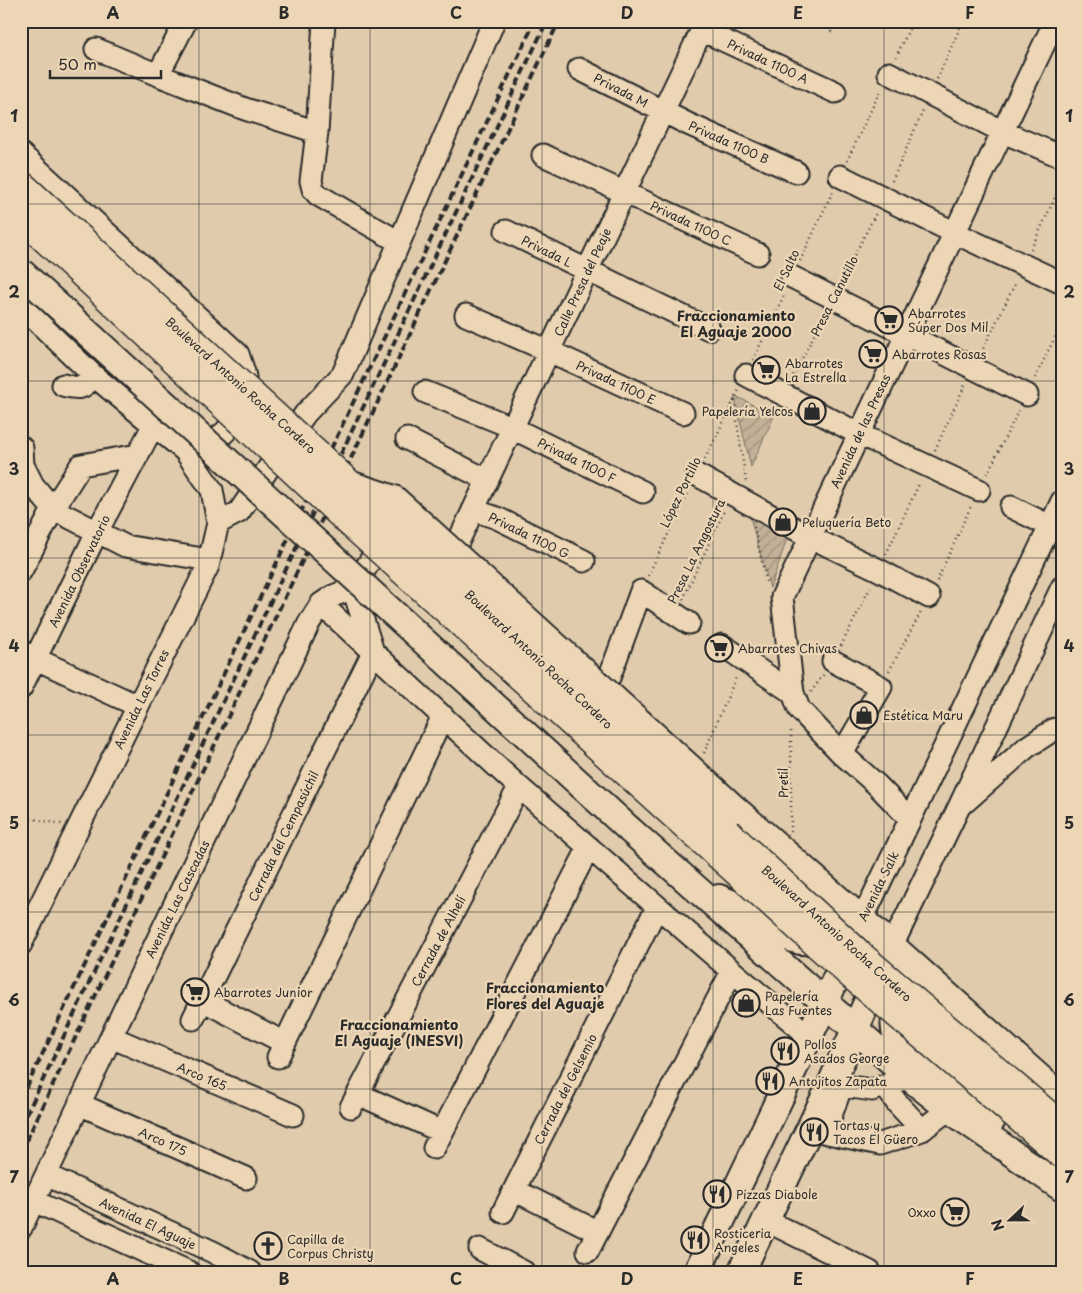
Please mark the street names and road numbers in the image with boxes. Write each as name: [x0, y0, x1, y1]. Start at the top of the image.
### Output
street label: Privada 1100 A: [725, 34, 811, 88]
street label: Privada M: [591, 69, 651, 111]
street label: Privada 1100 B: [686, 116, 772, 168]
street label: Privada 1100 C: [648, 196, 734, 250]
street label: Calle Presa del Peaje: [549, 225, 615, 339]
street label: Privada L: [519, 231, 575, 271]
street label: El Salto: [769, 246, 804, 294]
street label: Presa Canutillo: [806, 252, 862, 339]
street label: Boulevard Antonio Rocha Cordero: [162, 313, 320, 458]
street label: Privada 1100 E: [573, 356, 659, 408]
street label: Avenida de las Presas: [826, 371, 895, 491]
street label: Privada 1100 F: [535, 433, 619, 487]
street label: López Portillo: [655, 453, 705, 530]
street label: Presa La Angostura: [663, 495, 730, 607]
street label: Privada 1100 G: [485, 508, 573, 562]
street label: Avenida Observatorio: [44, 511, 114, 630]
street label: Boulevard Antonio Rocha Cordero: [461, 585, 617, 733]
street label: Avenida Las Torres: [109, 646, 173, 752]
street label: Cerrada del Cempasúchil: [243, 767, 323, 905]
street label: Pretil: [774, 768, 792, 798]
street label: Avenida Las Cascadas: [141, 837, 214, 961]
street label: Avenida Salk: [853, 848, 903, 924]
street label: Boulevard Antonio Rocha Cordero: [758, 861, 916, 1006]
street label: Cerrada de Alhelí: [406, 892, 470, 990]
street label: Cerrada del Gelsemio: [529, 1030, 601, 1147]
street label: Arco 165: [174, 1057, 230, 1095]
street label: Arco 175: [136, 1122, 190, 1160]
street label: Avenida El Aguaje: [97, 1193, 199, 1253]

